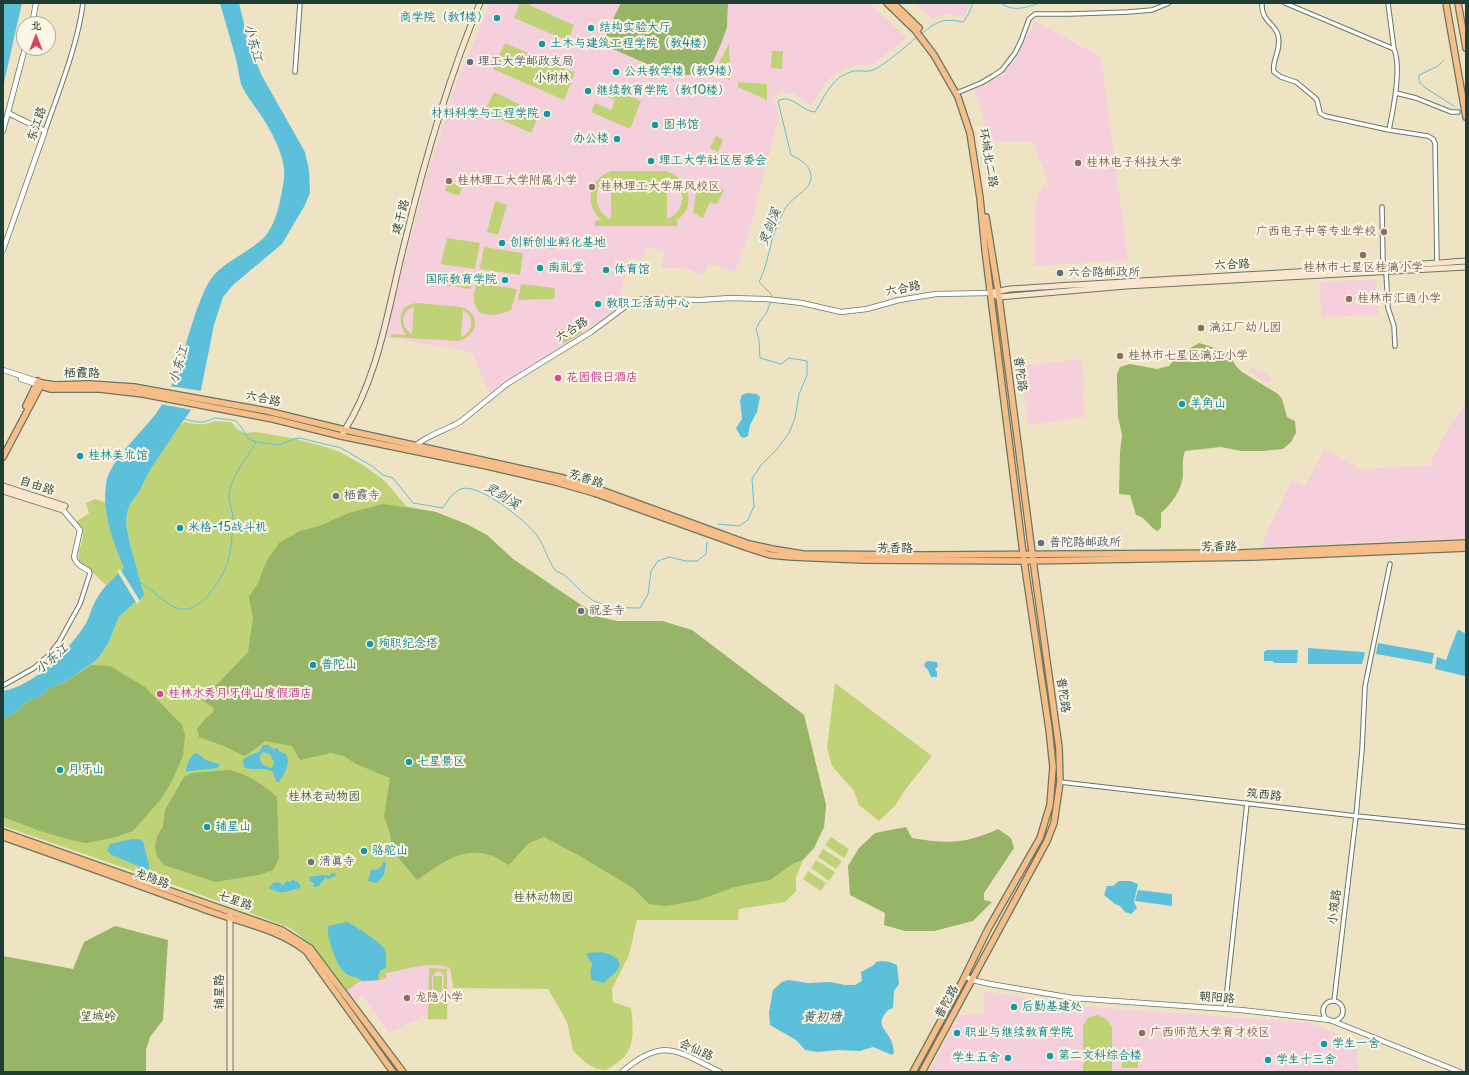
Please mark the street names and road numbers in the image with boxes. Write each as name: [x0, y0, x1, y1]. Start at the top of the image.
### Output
street label: 东江路: [24, 105, 50, 143]
street label: 环城北二路: [976, 127, 1000, 189]
street label: 建干路: [389, 198, 413, 236]
street label: 六合路: [1214, 257, 1250, 273]
street label: 六合路: [884, 278, 922, 300]
street label: 六合路: [553, 314, 591, 346]
street label: 普陀路: [1011, 355, 1029, 393]
street label: 栖霞路: [64, 367, 100, 381]
street label: 六合路: [244, 388, 282, 410]
street label: 芳香路: [567, 467, 605, 491]
street label: 自由路: [18, 474, 56, 498]
street label: 芳香路: [1201, 539, 1237, 555]
street label: 芳香路: [877, 542, 913, 556]
street label: 普陀路: [1053, 676, 1073, 714]
street label: 筑西路: [1245, 786, 1283, 804]
street label: 龙隐路: [133, 866, 171, 892]
street label: 七星路: [216, 888, 254, 914]
street label: 小筑路: [1326, 888, 1344, 926]
street label: 辅星路: [213, 974, 227, 1010]
street label: 普陀路: [932, 983, 962, 1021]
street label: 朝阳路: [1199, 990, 1235, 1006]
street label: 会仙路: [677, 1036, 715, 1064]

